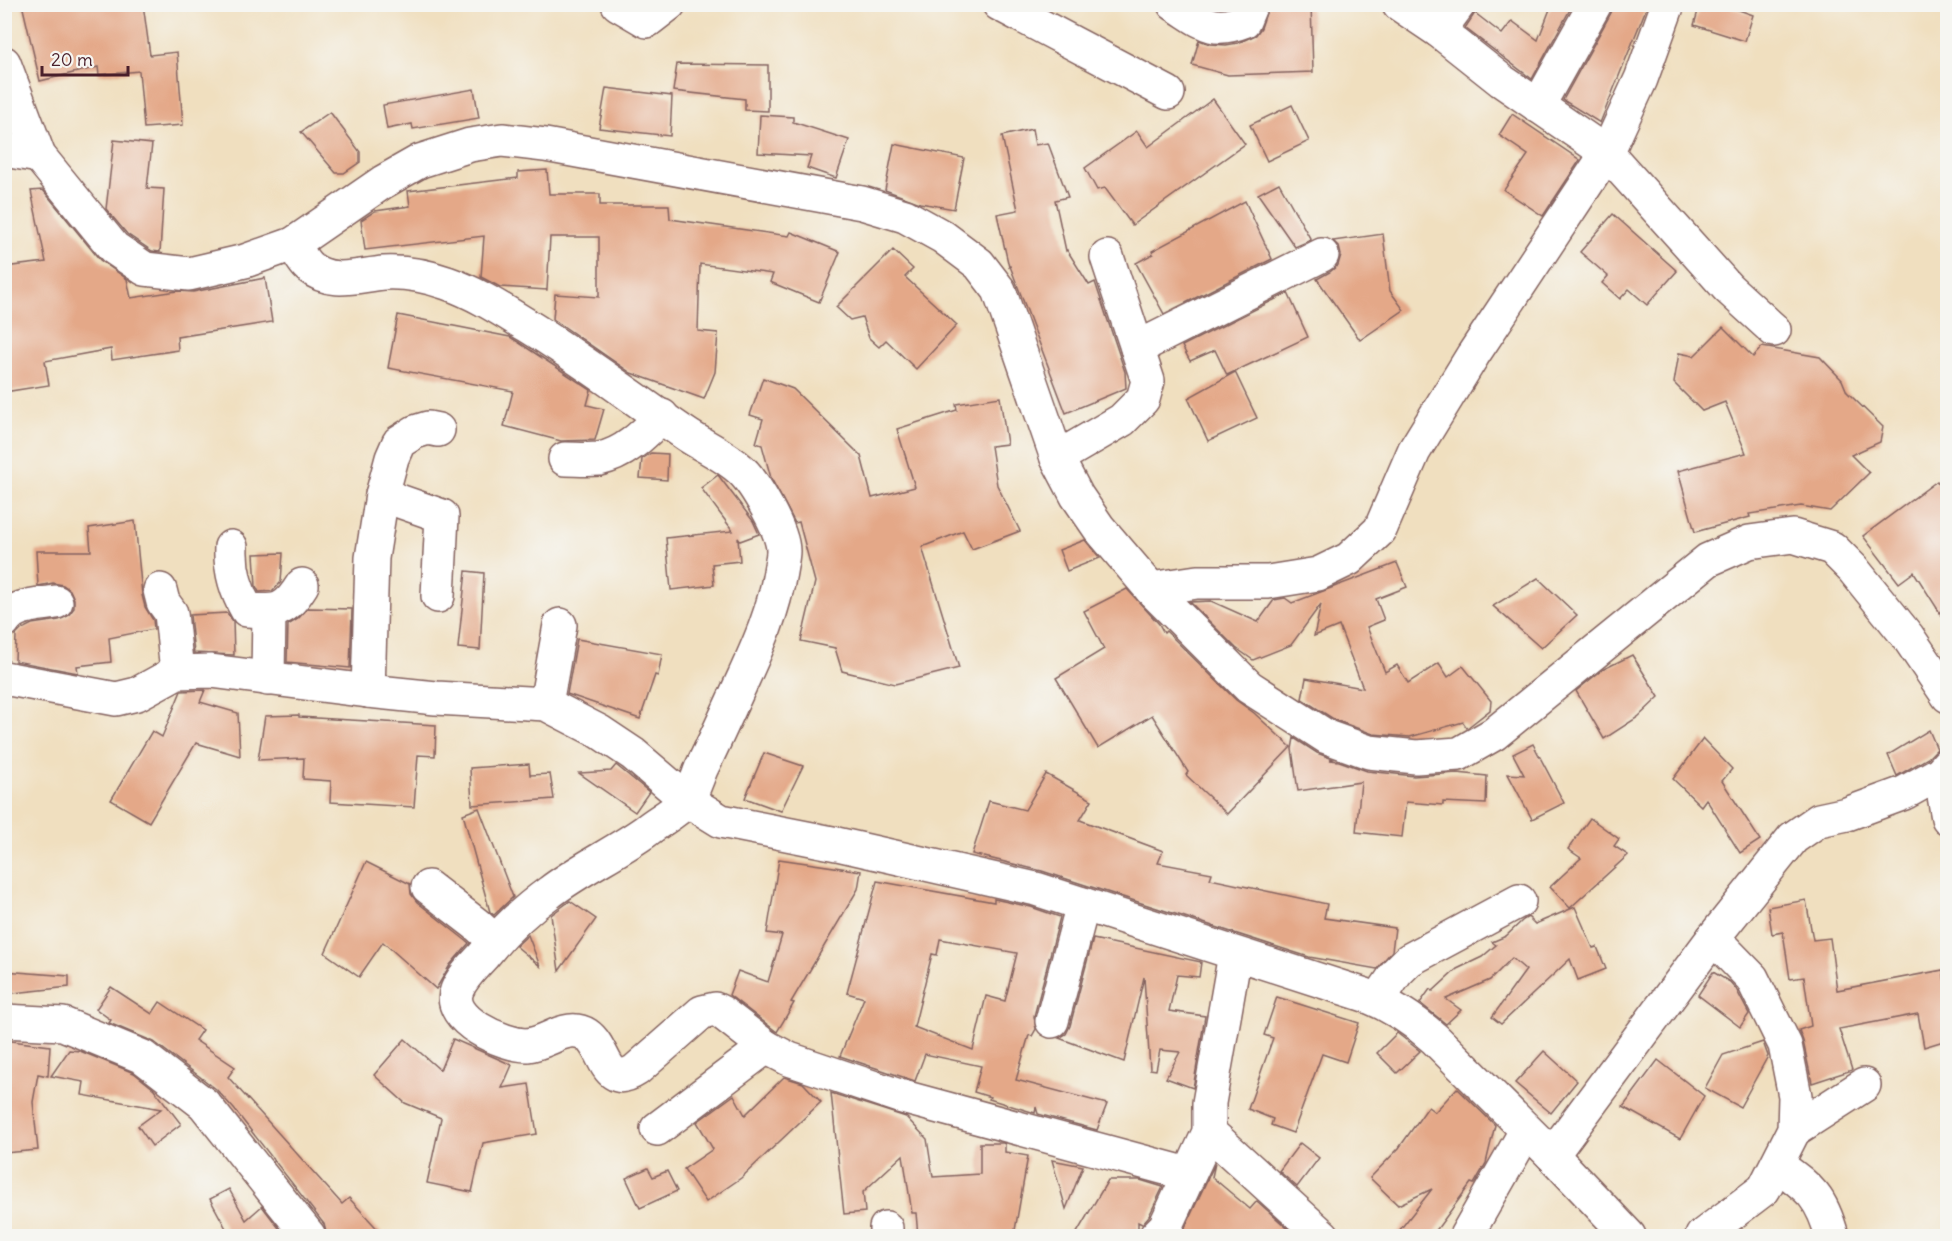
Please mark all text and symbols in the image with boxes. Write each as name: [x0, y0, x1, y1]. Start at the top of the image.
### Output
scale bar: [42, 39, 128, 77]
text: 20 m: [51, 48, 93, 71]

